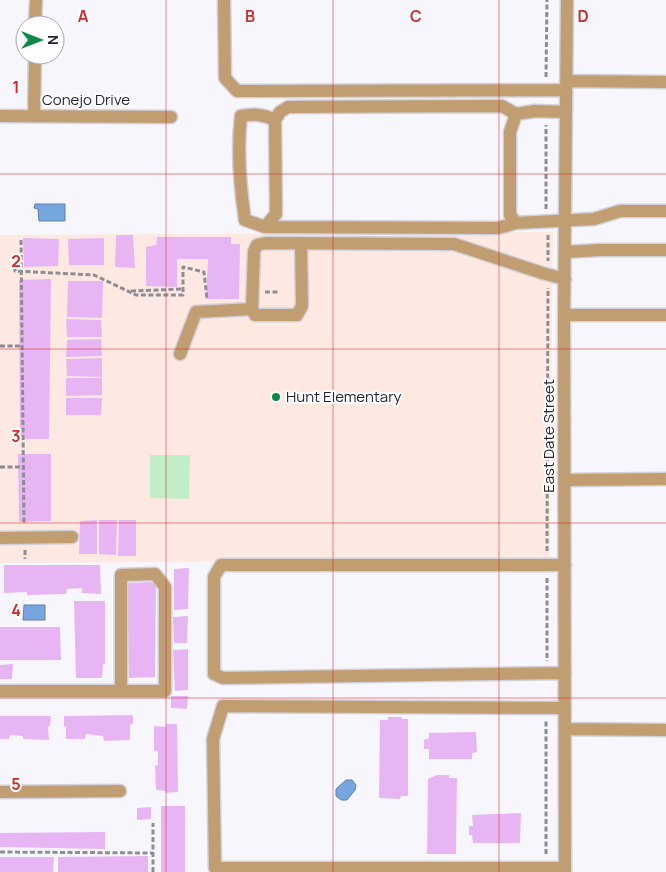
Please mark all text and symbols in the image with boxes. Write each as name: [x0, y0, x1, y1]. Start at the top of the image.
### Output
text: A: [78, 5, 89, 27]
text: B: [245, 5, 255, 27]
text: C: [410, 5, 422, 27]
text: D: [577, 5, 589, 27]
north arrow: [15, 15, 65, 65]
text: N: [44, 35, 63, 45]
text: 1: [12, 76, 20, 98]
street label: Conejo Drive: [42, 89, 130, 110]
text: 2: [11, 250, 21, 272]
street label: East Date Street: [538, 379, 559, 493]
place label: Hunt Elementary: [286, 386, 401, 407]
marker: Hunt Elementary: [270, 391, 282, 403]
text: 3: [11, 425, 21, 447]
text: 4: [11, 599, 21, 621]
text: 5: [11, 773, 21, 795]

